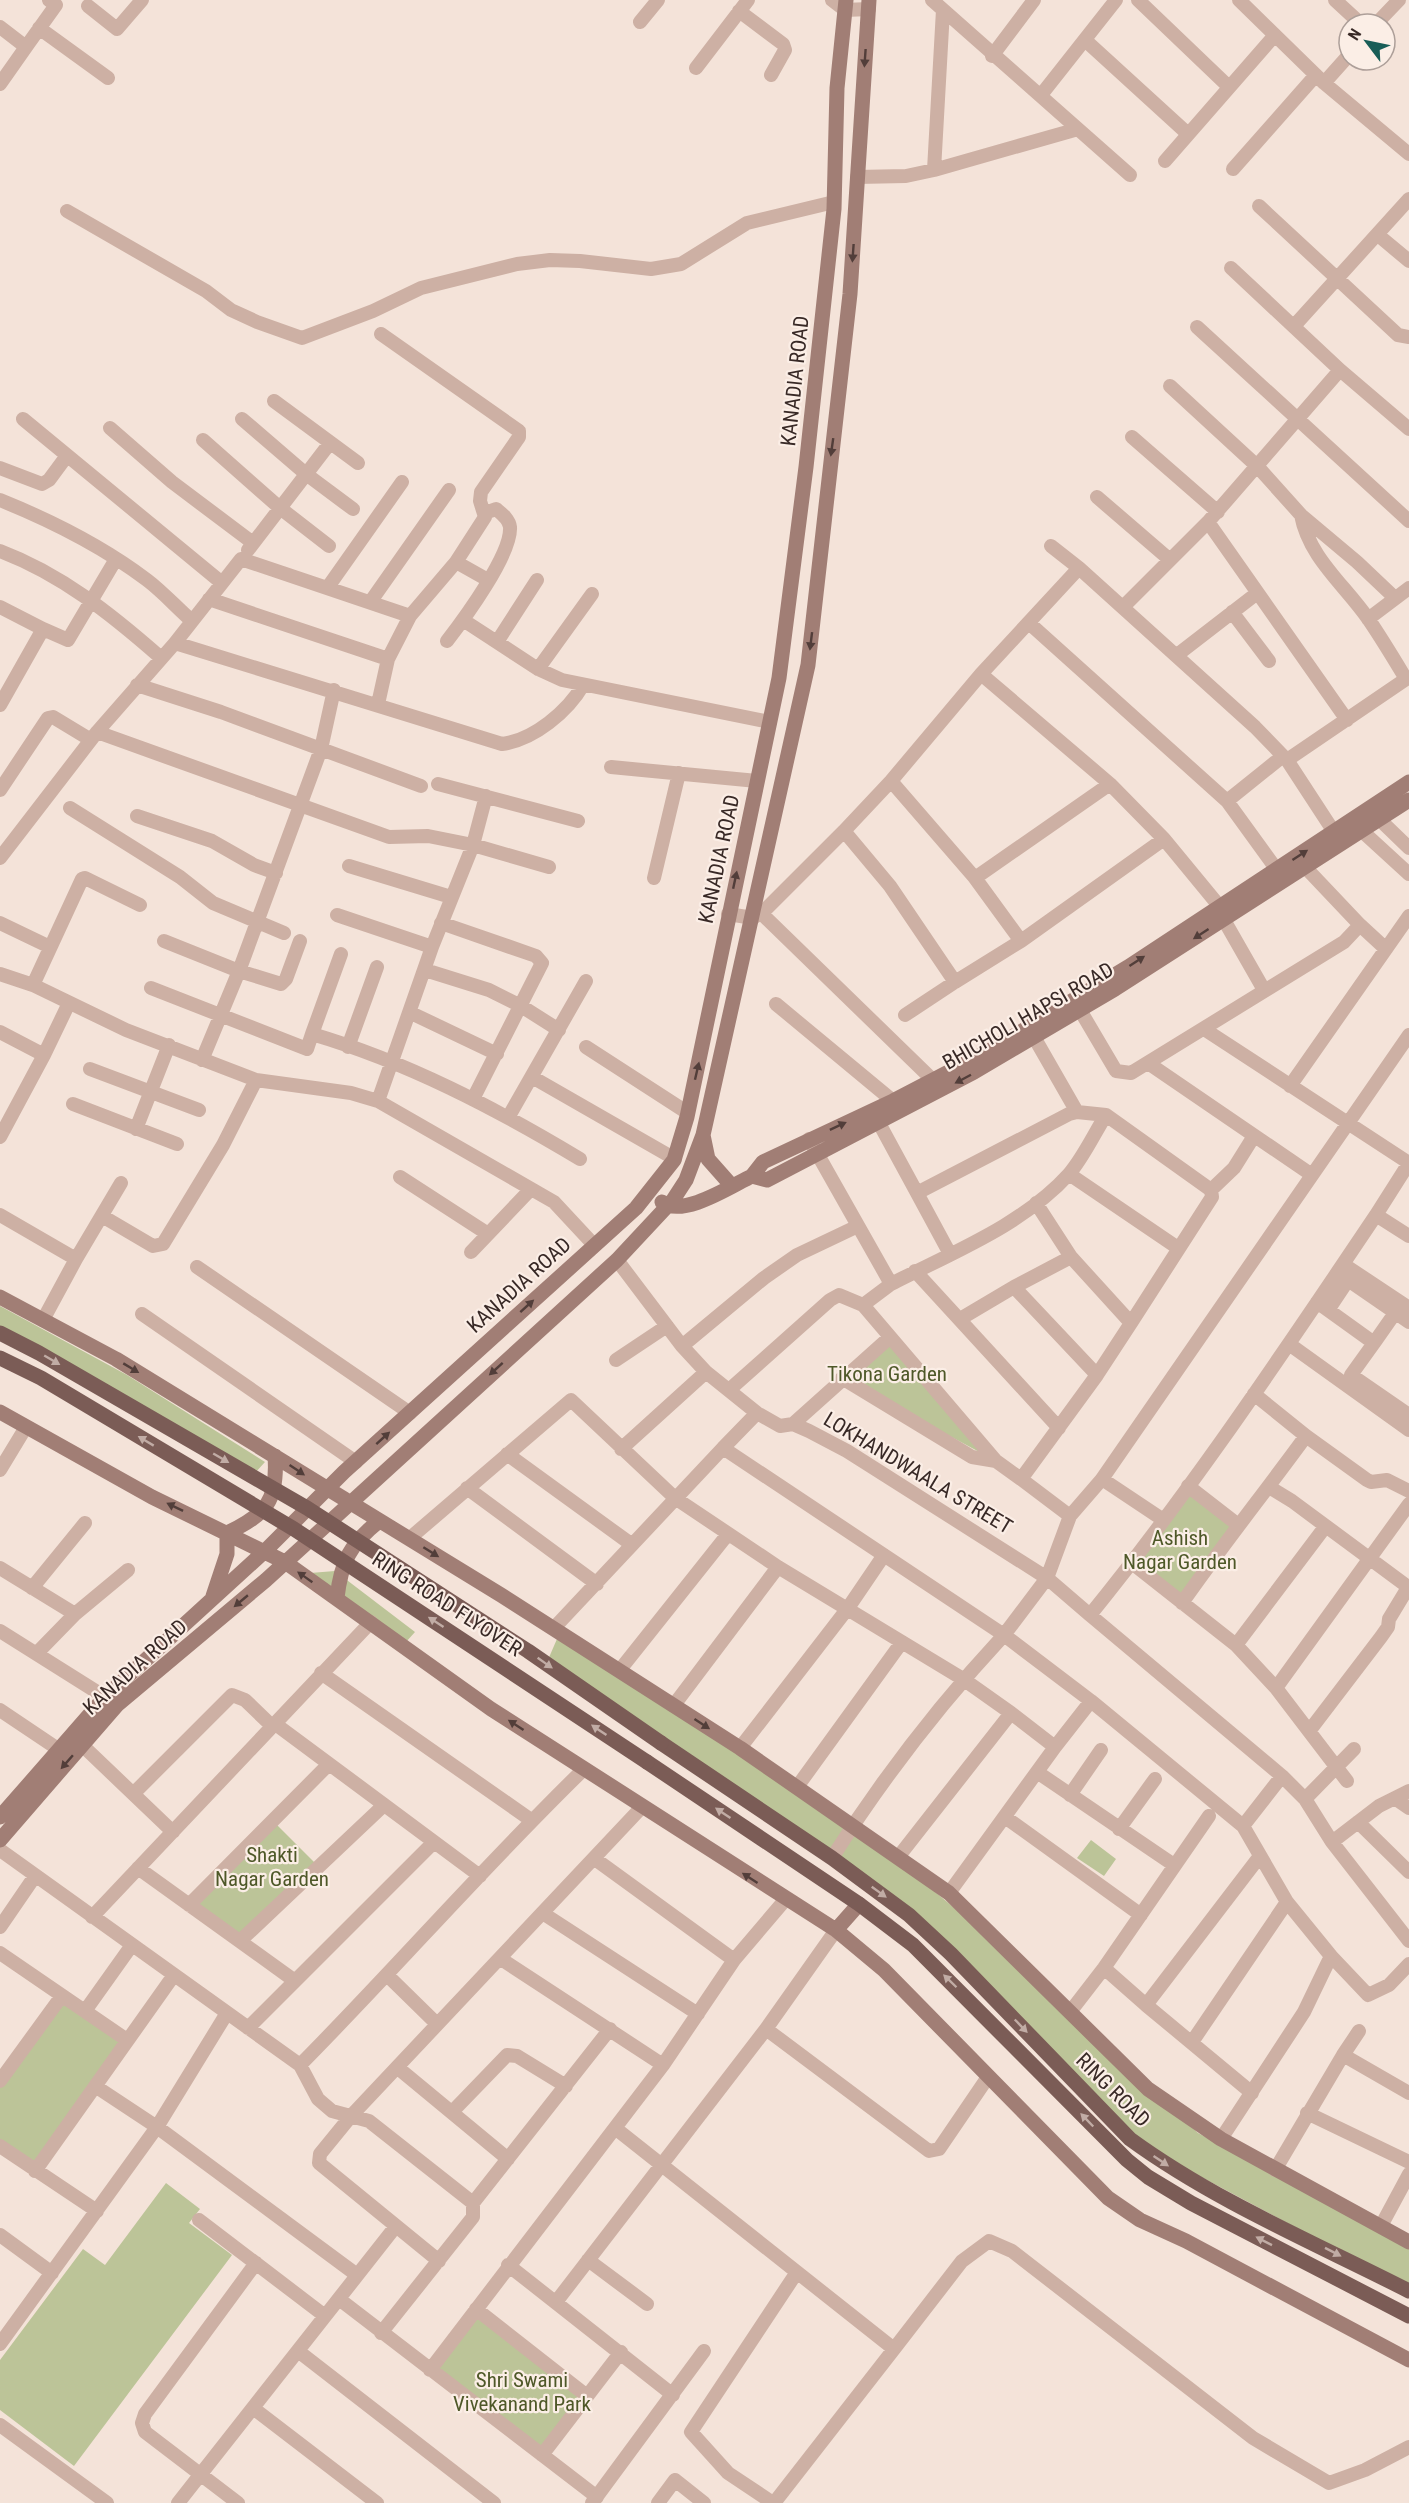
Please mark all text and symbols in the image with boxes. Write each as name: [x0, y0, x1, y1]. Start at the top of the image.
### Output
north arrow: [1337, 12, 1397, 72]
text: N: [1344, 25, 1365, 44]
one-way arrow: [861, 49, 870, 68]
one-way arrow: [848, 243, 857, 262]
street label: KANADIA ROAD: [776, 315, 814, 447]
one-way arrow: [828, 437, 837, 456]
one-way arrow: [806, 631, 816, 650]
street label: KANADIA ROAD: [694, 792, 744, 926]
one-way arrow: [1292, 849, 1308, 861]
one-way arrow: [731, 871, 741, 889]
one-way arrow: [1193, 929, 1210, 940]
one-way arrow: [1129, 956, 1145, 967]
street label: BHICHOLI HAPSI ROAD: [938, 957, 1118, 1075]
one-way arrow: [693, 1061, 702, 1080]
one-way arrow: [954, 1074, 971, 1084]
one-way arrow: [829, 1122, 846, 1131]
street label: KANADIA ROAD: [462, 1232, 576, 1338]
one-way arrow: [519, 1300, 534, 1313]
one-way arrow: [44, 1355, 60, 1366]
one-way arrow: [123, 1362, 139, 1373]
one-way arrow: [489, 1362, 504, 1375]
park label: Tikona Garden: [827, 1362, 947, 1386]
street label: LOKHANDWAALA STREET: [819, 1407, 1017, 1539]
one-way arrow: [375, 1432, 390, 1445]
one-way arrow: [138, 1435, 154, 1446]
one-way arrow: [213, 1452, 229, 1463]
one-way arrow: [289, 1465, 306, 1476]
one-way arrow: [166, 1503, 183, 1512]
park label: Ashish Nagar Garden: [1123, 1526, 1237, 1574]
one-way arrow: [423, 1546, 439, 1557]
street label: RING ROAD FLYOVER: [368, 1547, 526, 1661]
one-way arrow: [298, 1571, 314, 1583]
one-way arrow: [234, 1594, 249, 1607]
street label: KANADIA ROAD: [78, 1614, 192, 1720]
one-way arrow: [428, 1617, 444, 1628]
one-way arrow: [537, 1657, 553, 1669]
one-way arrow: [694, 1718, 710, 1729]
one-way arrow: [508, 1720, 525, 1731]
one-way arrow: [591, 1724, 607, 1735]
one-way arrow: [61, 1754, 74, 1769]
one-way arrow: [716, 1807, 732, 1819]
park label: Shakti Nagar Garden: [215, 1843, 329, 1891]
one-way arrow: [742, 1872, 758, 1883]
one-way arrow: [871, 1886, 887, 1898]
one-way arrow: [944, 1974, 958, 1988]
one-way arrow: [1013, 2018, 1027, 2032]
street label: RING ROAD: [1071, 2048, 1155, 2132]
one-way arrow: [1081, 2113, 1095, 2127]
one-way arrow: [1153, 2155, 1169, 2166]
one-way arrow: [1255, 2236, 1272, 2246]
one-way arrow: [1325, 2247, 1342, 2257]
park label: Shri Swami Vivekanand Park: [453, 2368, 591, 2416]

